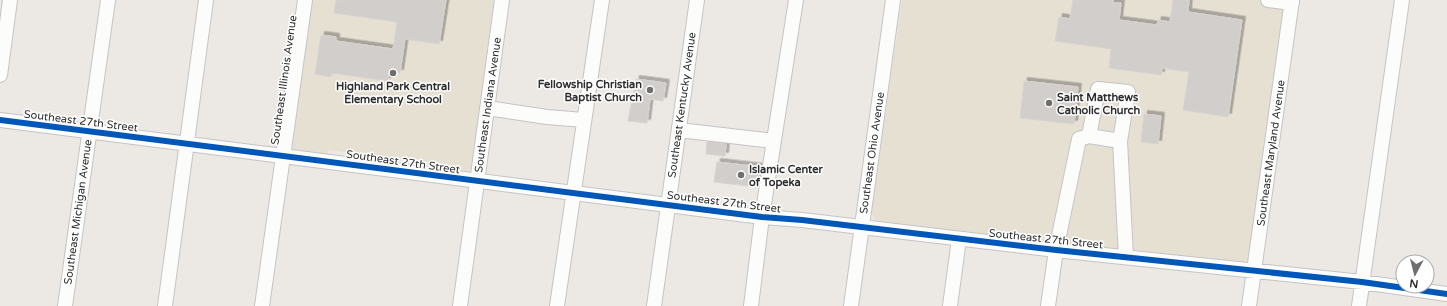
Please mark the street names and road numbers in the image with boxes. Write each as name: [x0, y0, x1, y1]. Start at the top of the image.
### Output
street label: Southeast Illinois Avenue: [268, 14, 300, 146]
street label: Southeast Kentucky Avenue: [665, 31, 699, 179]
street label: Southeast Indiana Avenue: [472, 37, 504, 173]
street label: Southeast Maryland Avenue: [1254, 79, 1288, 227]
street label: Southeast Ohio Avenue: [857, 91, 887, 215]
street label: Southeast 27th Street: [23, 108, 139, 134]
street label: Southeast Michigan Avenue: [61, 139, 95, 285]
street label: Southeast 27th Street: [345, 148, 461, 176]
street label: Southeast 27th Street: [666, 189, 782, 215]
street label: Southeast 27th Street: [988, 227, 1104, 251]

